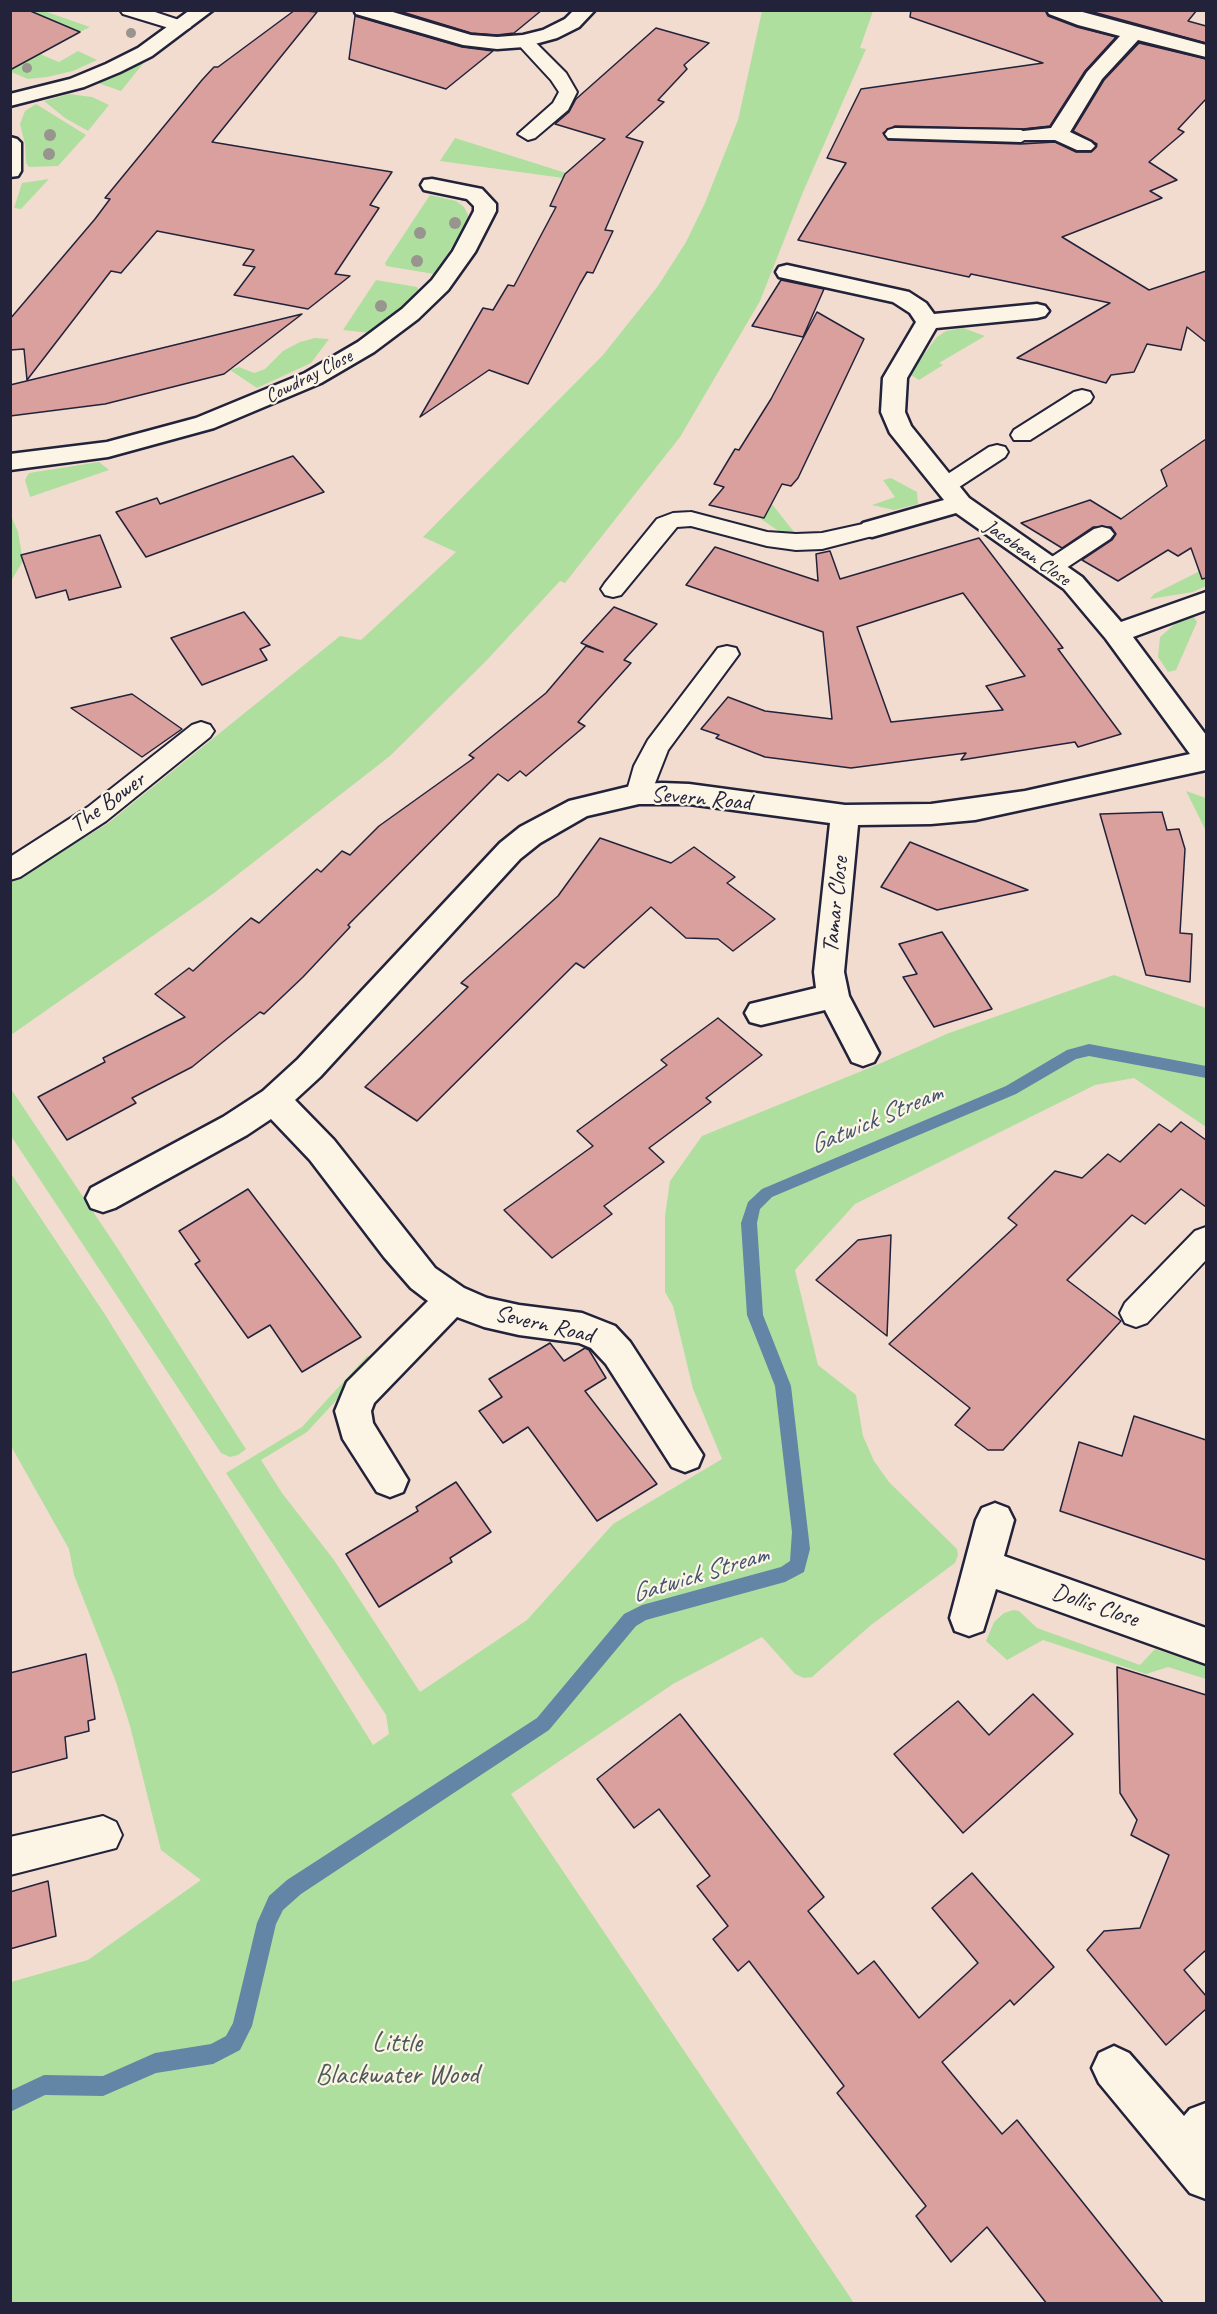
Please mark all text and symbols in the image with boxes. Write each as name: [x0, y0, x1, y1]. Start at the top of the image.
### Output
street label: Cowdray Close: [261, 345, 357, 409]
street label: Jacobean Close: [979, 515, 1075, 591]
street label: The Bower: [65, 766, 151, 840]
street label: Severn Road: [650, 780, 752, 818]
street label: Tamar Close: [817, 855, 855, 955]
water label: Gatwick Stream: [805, 1078, 947, 1162]
street label: Severn Road: [492, 1300, 596, 1350]
water label: Gatwick Stream: [628, 1539, 772, 1611]
street label: Dollis Close: [1048, 1578, 1142, 1634]
park label: Little Blackwater Wood: [315, 2027, 479, 2093]

